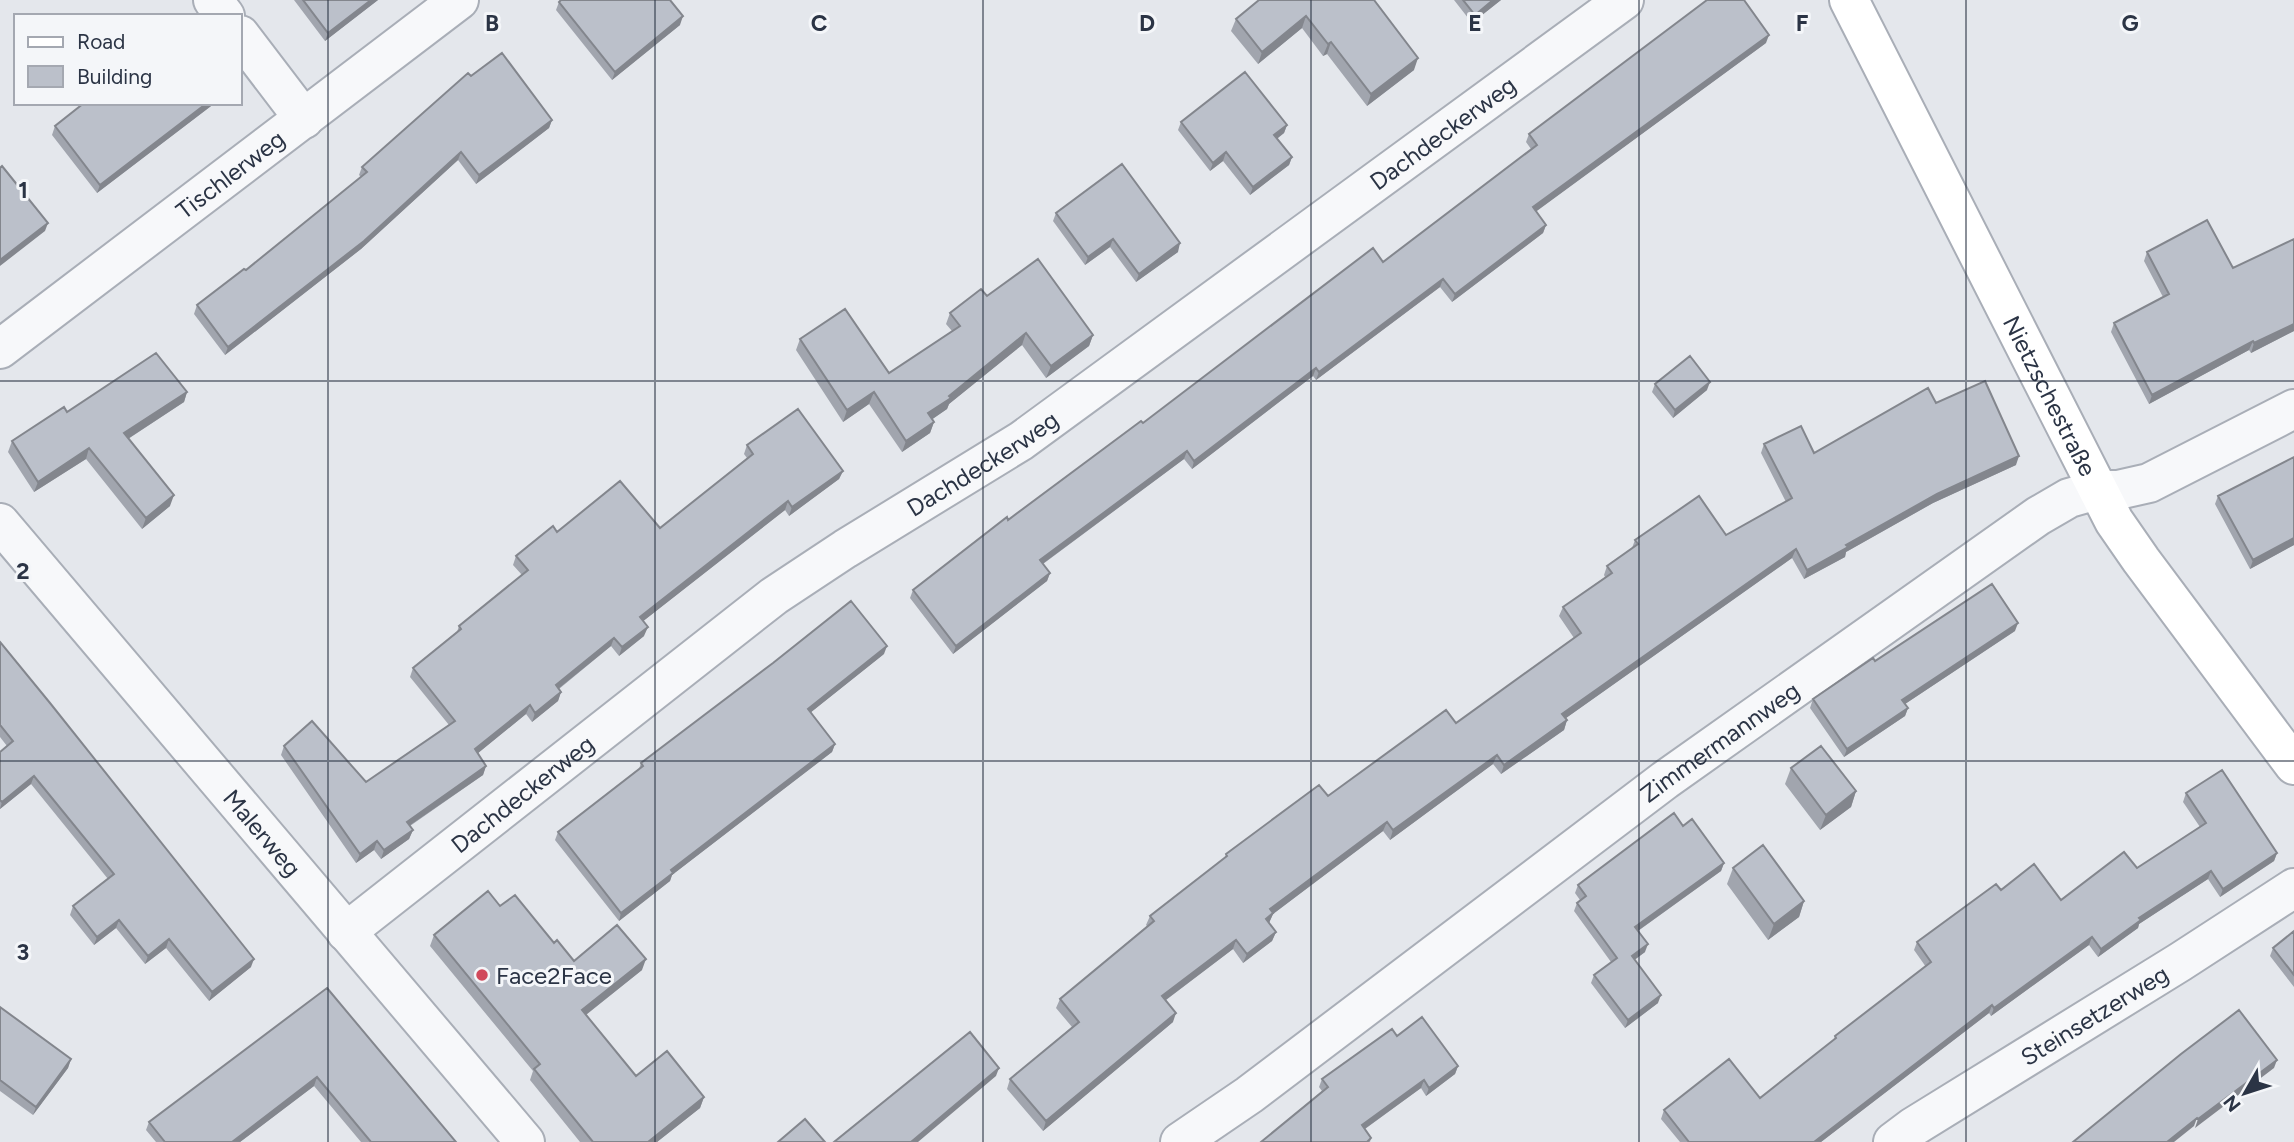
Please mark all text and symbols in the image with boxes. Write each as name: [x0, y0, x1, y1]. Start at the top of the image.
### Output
text: B: [485, 9, 499, 37]
text: C: [811, 9, 828, 37]
text: D: [1139, 9, 1155, 37]
text: E: [1468, 9, 1482, 37]
text: F: [1796, 9, 1809, 37]
text: G: [2121, 9, 2139, 37]
legend: [14, 14, 242, 105]
text: Road: [77, 29, 125, 54]
text: Building: [77, 64, 152, 89]
street label: Dachdeckerweg: [1364, 70, 1521, 196]
street label: Tischlerweg: [170, 124, 290, 225]
text: 1: [18, 176, 28, 204]
street label: Nietzschestraße: [1997, 311, 2103, 481]
street label: Dachdeckerweg: [901, 404, 1064, 522]
text: 2: [16, 557, 30, 585]
street label: Zimmermannweg: [1634, 675, 1805, 808]
street label: Dachdeckerweg: [445, 729, 599, 859]
street label: Malerweg: [218, 783, 308, 882]
text: 3: [17, 938, 29, 966]
street label: Steinsetzerweg: [2015, 959, 2173, 1072]
place label: Face2Face: [496, 961, 612, 990]
marker: Face2Face: [474, 967, 490, 983]
north arrow: [2210, 1058, 2280, 1128]
text: N: [2219, 1090, 2246, 1116]

